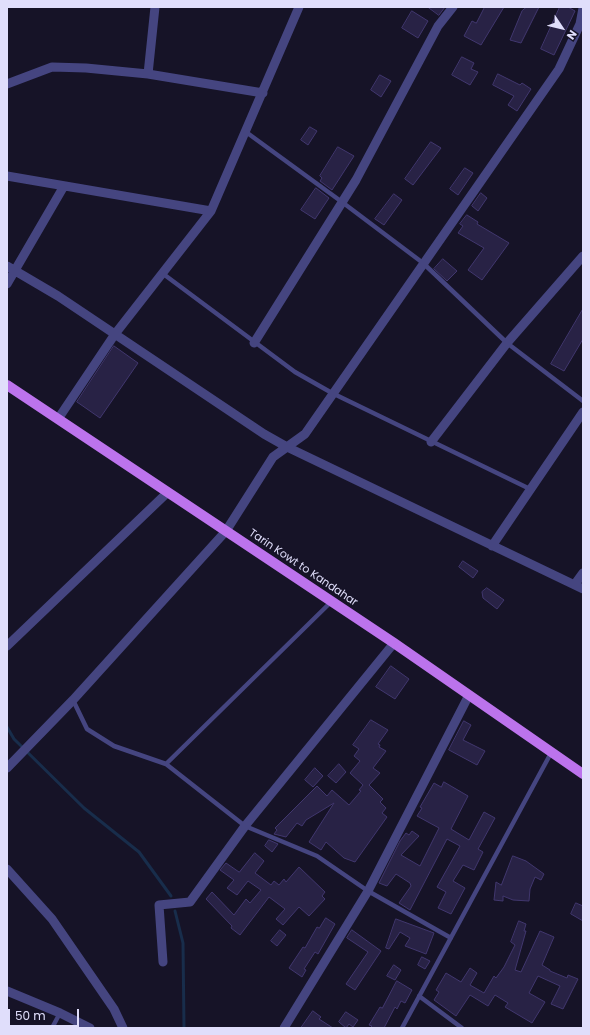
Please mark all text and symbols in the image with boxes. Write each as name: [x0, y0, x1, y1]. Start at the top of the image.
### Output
north arrow: [542, 8, 582, 48]
text: N: [563, 27, 581, 43]
street label: Tarin Kowt to Kandahar: [246, 527, 360, 609]
scale bar: [10, 1001, 81, 1027]
text: 50 m: [15, 1007, 46, 1024]

